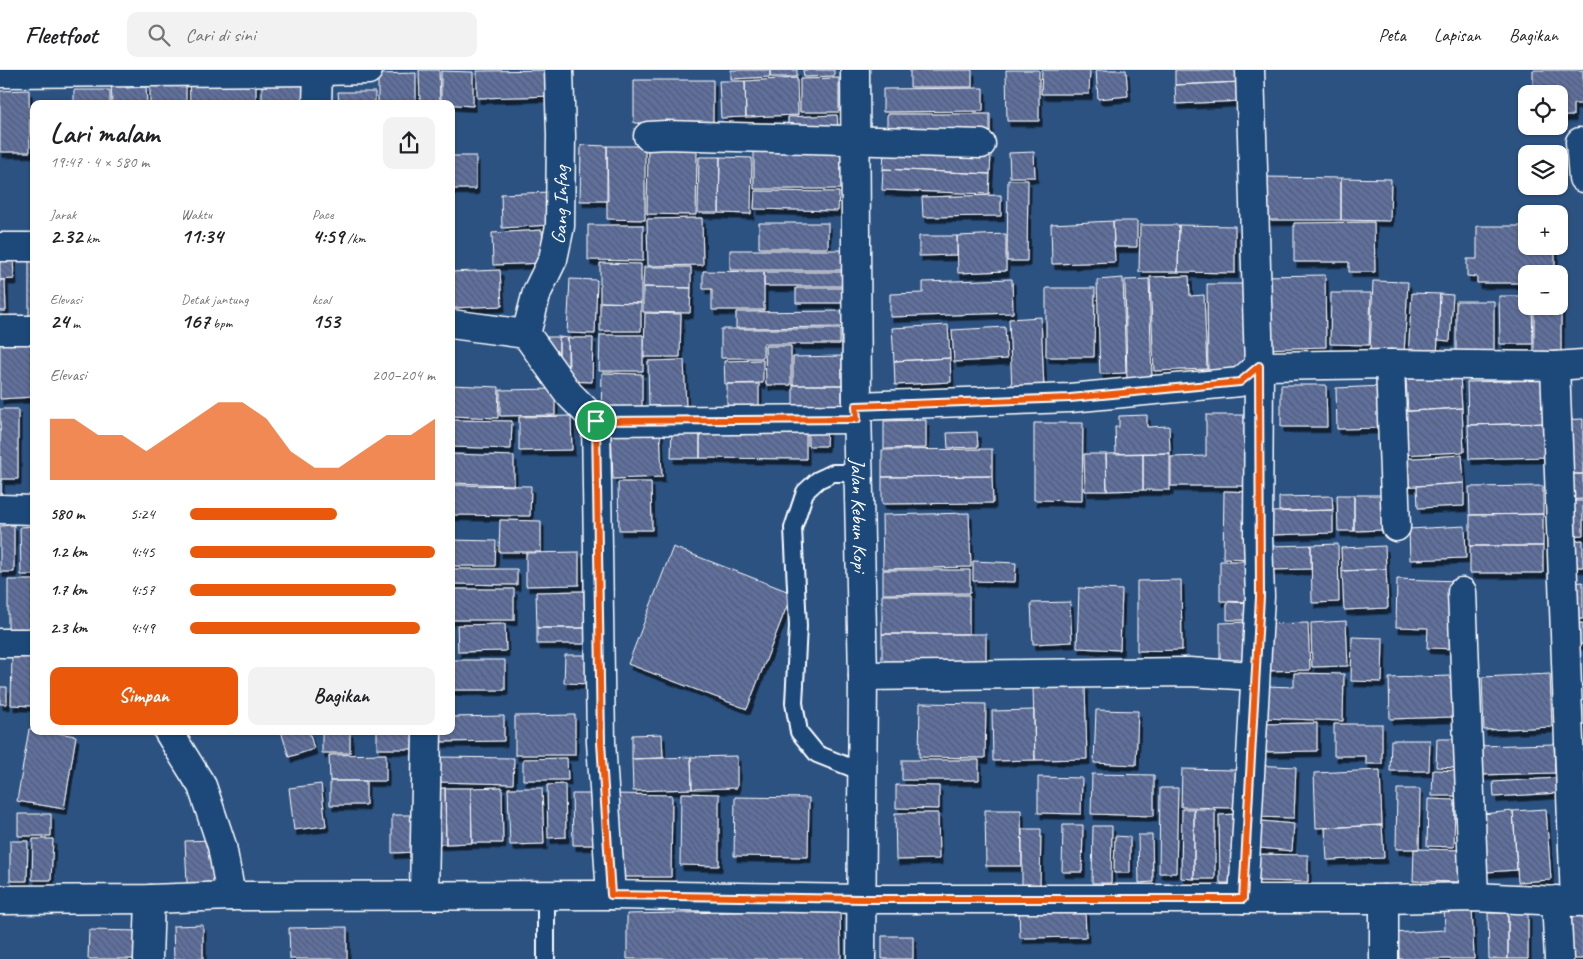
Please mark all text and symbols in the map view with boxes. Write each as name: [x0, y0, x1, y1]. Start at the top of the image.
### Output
search box: [127, 12, 477, 57]
text: Fleetfoot: [25, 20, 97, 50]
icon: search: [145, 21, 173, 49]
text: Cari di sini: [185, 23, 255, 47]
text: Peta: [1379, 24, 1406, 46]
text: Lapisan: [1434, 24, 1481, 46]
text: Bagikan: [1509, 24, 1558, 46]
map controls: [1518, 85, 1568, 315]
button: locate: [1518, 85, 1568, 135]
text: Lari malam: [50, 115, 159, 150]
button: share: [383, 117, 435, 169]
button: layers: [1518, 145, 1568, 195]
text: 19:47 · 4 × 580 m: [50, 152, 149, 172]
street label: Gang Infag: [544, 164, 573, 246]
button: +: [1518, 205, 1568, 255]
text: Jarak: [50, 206, 76, 223]
text: Waktu: [181, 206, 212, 223]
text: Pace: [312, 206, 334, 223]
text: 2.32: [50, 223, 83, 249]
text: 11:34: [181, 223, 223, 249]
text: 4:59: [312, 223, 344, 249]
text: km: [83, 230, 100, 247]
text: /km: [344, 230, 366, 247]
button: −: [1518, 265, 1568, 315]
text: Elevasi: [50, 291, 82, 308]
text: Detak jantung: [181, 291, 249, 308]
text: kcal: [312, 291, 331, 308]
text: 24: [50, 308, 69, 334]
text: 167: [181, 308, 210, 334]
text: 153: [312, 308, 340, 334]
text: m: [69, 315, 80, 332]
text: bpm: [210, 315, 232, 332]
text: Elevasi: [50, 365, 87, 385]
text: 200–204 m: [372, 365, 435, 385]
pin: [575, 400, 617, 442]
icon: arrive: [582, 407, 610, 435]
street label: Jalan Kebun Kopi: [846, 457, 873, 574]
text: 580 m: [50, 504, 84, 524]
text: 5:24: [130, 504, 155, 524]
text: 1.2 km: [50, 542, 87, 562]
text: 4:45: [130, 542, 155, 562]
text: 1.7 km: [50, 580, 87, 600]
text: 4:57: [130, 580, 155, 600]
text: 2.3 km: [50, 618, 87, 638]
text: 4:49: [130, 618, 155, 638]
button: Simpan: [50, 667, 238, 725]
button: Bagikan: [248, 667, 435, 725]

